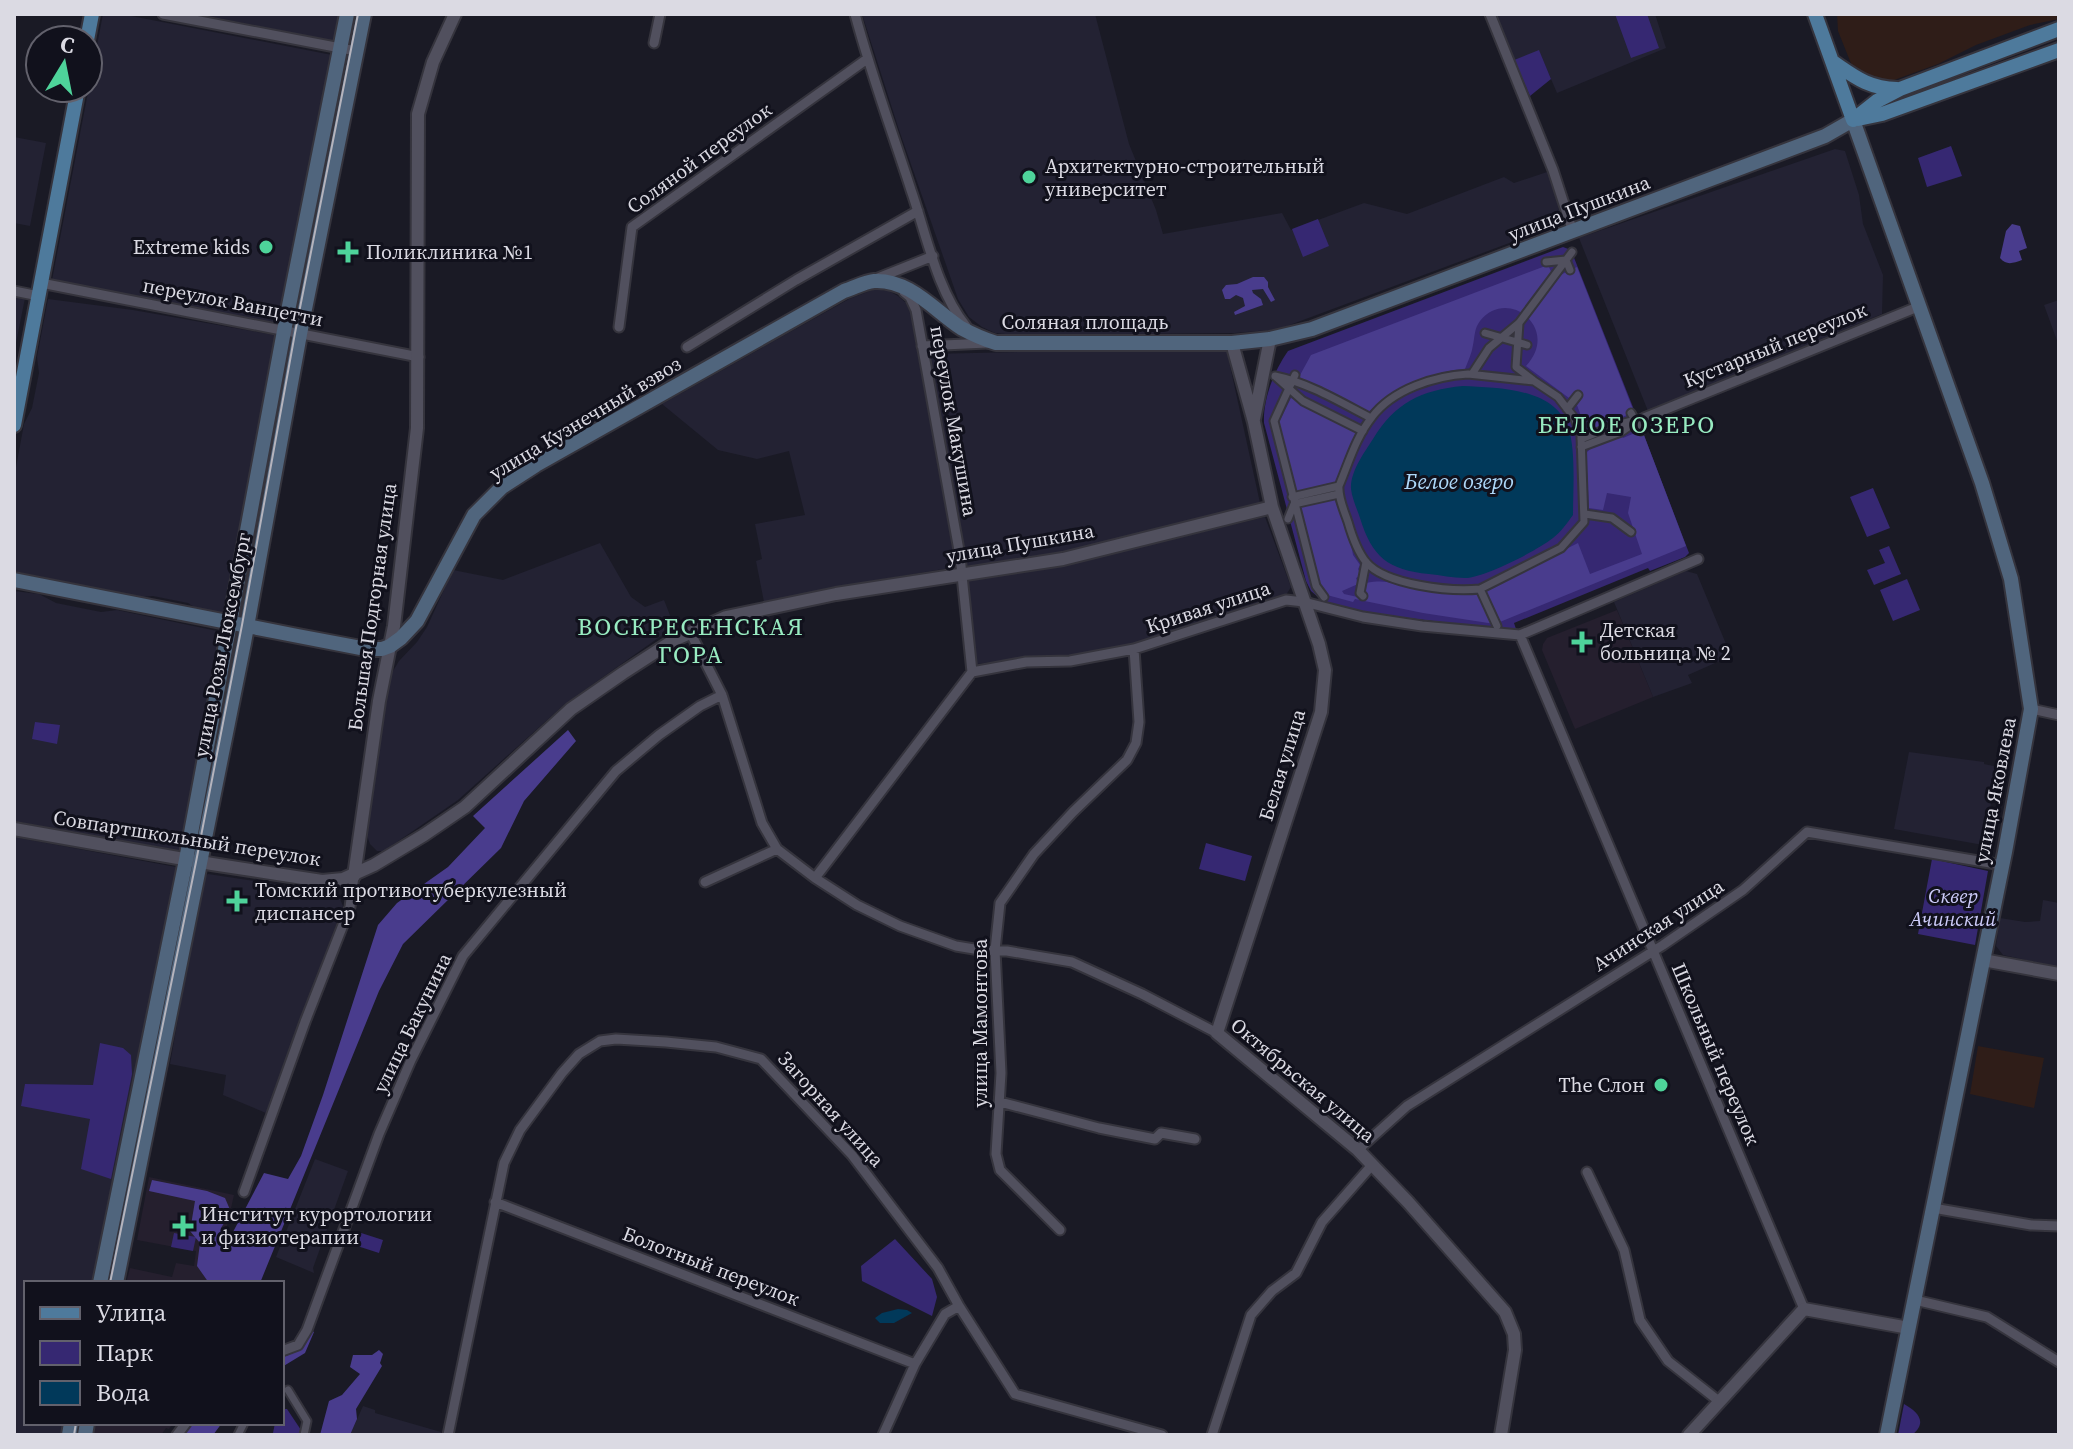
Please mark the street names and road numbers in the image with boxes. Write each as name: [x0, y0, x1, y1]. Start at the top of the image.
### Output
street label: Соляной переулок: [621, 96, 777, 220]
street label: улица Пушкина: [1504, 168, 1655, 248]
street label: переулок Ванцетти: [140, 271, 326, 333]
street label: Кустарный переулок: [1679, 295, 1871, 395]
street label: Соляная площадь: [1002, 308, 1168, 336]
street label: переулок Макушина: [923, 323, 985, 519]
street label: улица Кузнечный взвоз: [484, 349, 686, 487]
street label: Большая Подгорная улица: [341, 480, 403, 733]
street label: улица Пушкина: [944, 516, 1097, 570]
street label: улица Розы Люксембург: [186, 530, 258, 760]
street label: Кривая улица: [1142, 573, 1275, 640]
street label: Белая улица: [1252, 705, 1313, 824]
street label: улица Яковлева: [1967, 714, 2023, 865]
street label: Совпартшкольный переулок: [51, 803, 323, 873]
street label: Ачинская улица: [1587, 872, 1730, 978]
street label: улица Мамонтова: [966, 938, 994, 1107]
street label: улица Бакунина: [366, 947, 458, 1098]
street label: Школьный переулок: [1665, 959, 1767, 1149]
street label: Октябрьская улица: [1225, 1011, 1382, 1149]
street label: Загорная улица: [771, 1045, 891, 1174]
street label: Болотный переулок: [618, 1219, 804, 1313]

